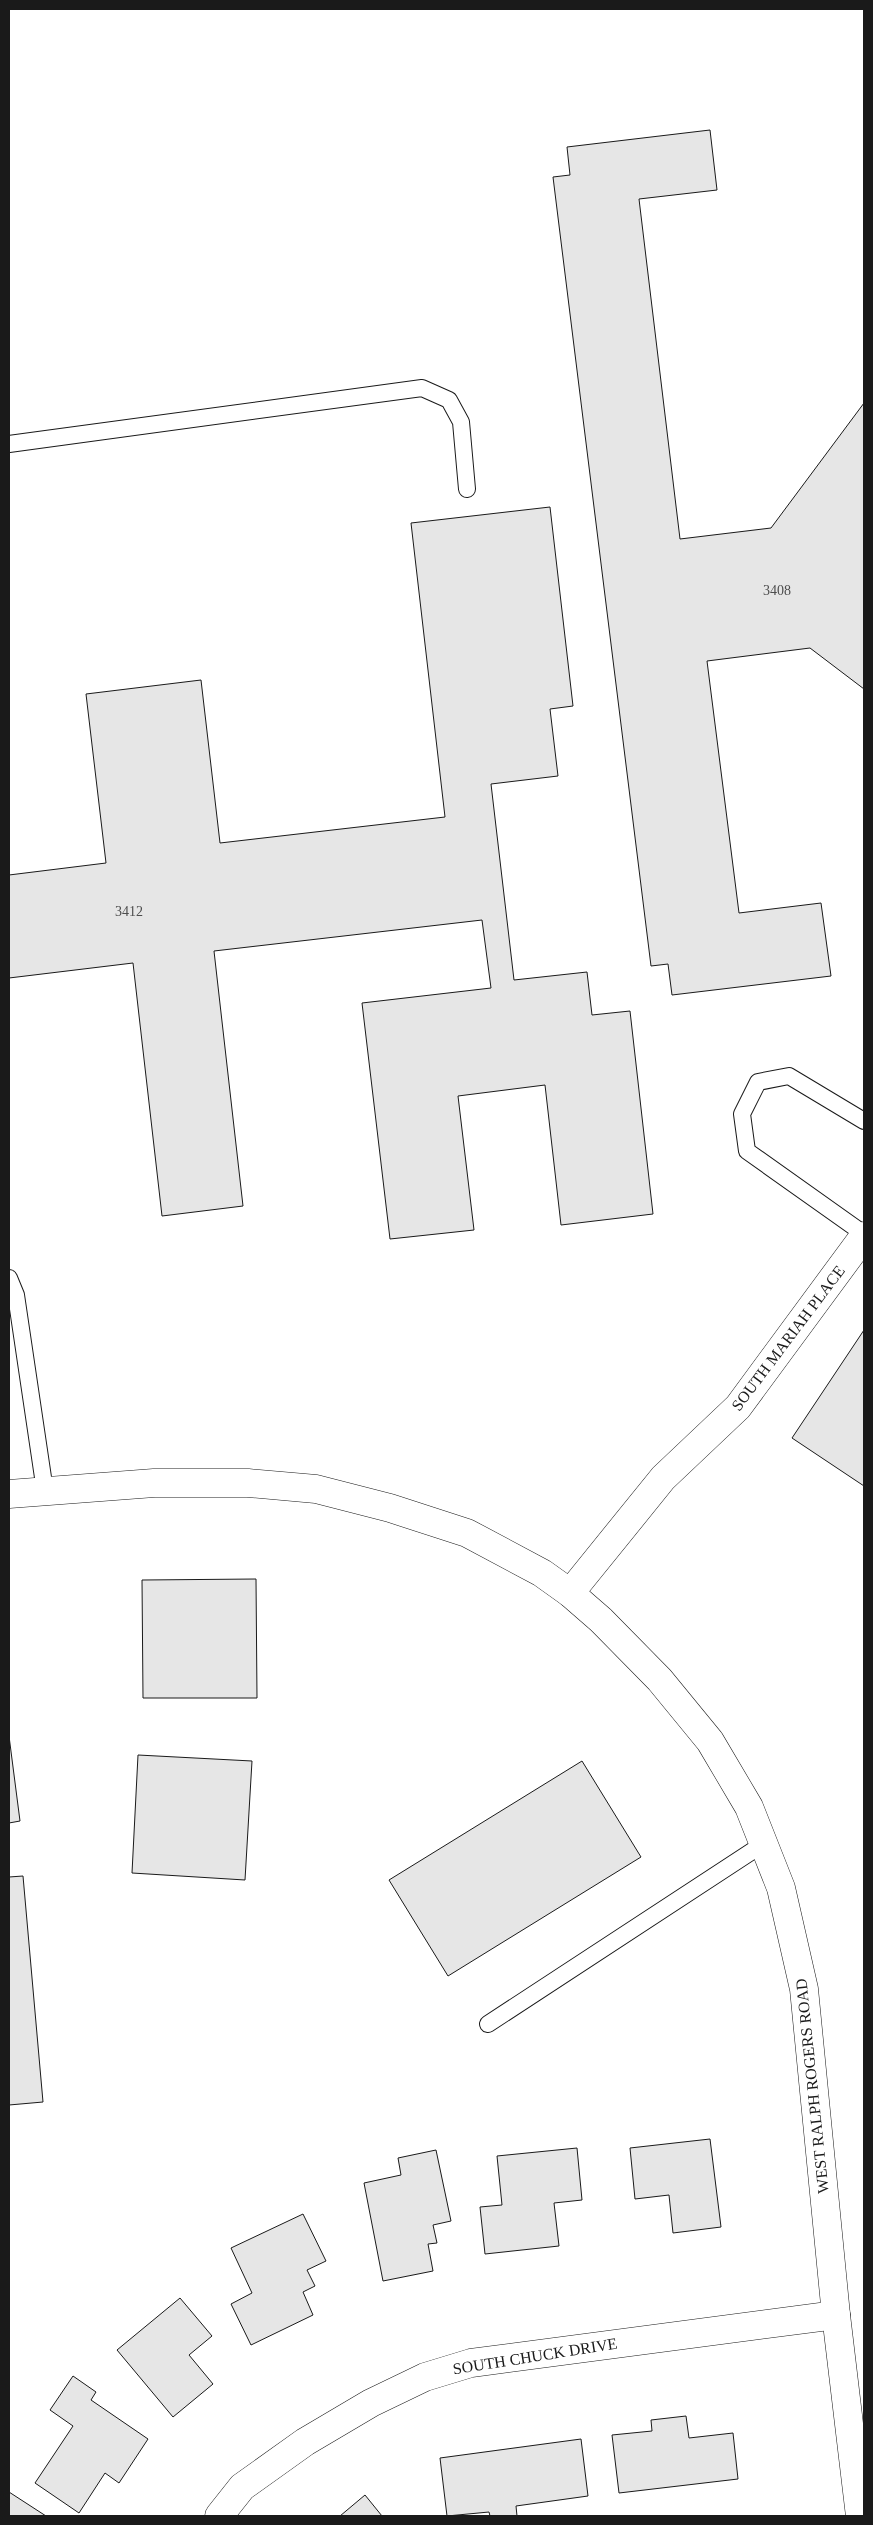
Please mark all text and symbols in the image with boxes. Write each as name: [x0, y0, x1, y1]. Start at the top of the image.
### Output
house number: 3408: [763, 583, 791, 598]
house number: 3412: [115, 904, 143, 919]
street label: SOUTH MARIAH PLACE: [728, 1262, 848, 1414]
street label: WEST RALPH ROGERS ROAD: [792, 1978, 832, 2194]
street label: SOUTH CHUCK DRIVE: [452, 2335, 618, 2377]

